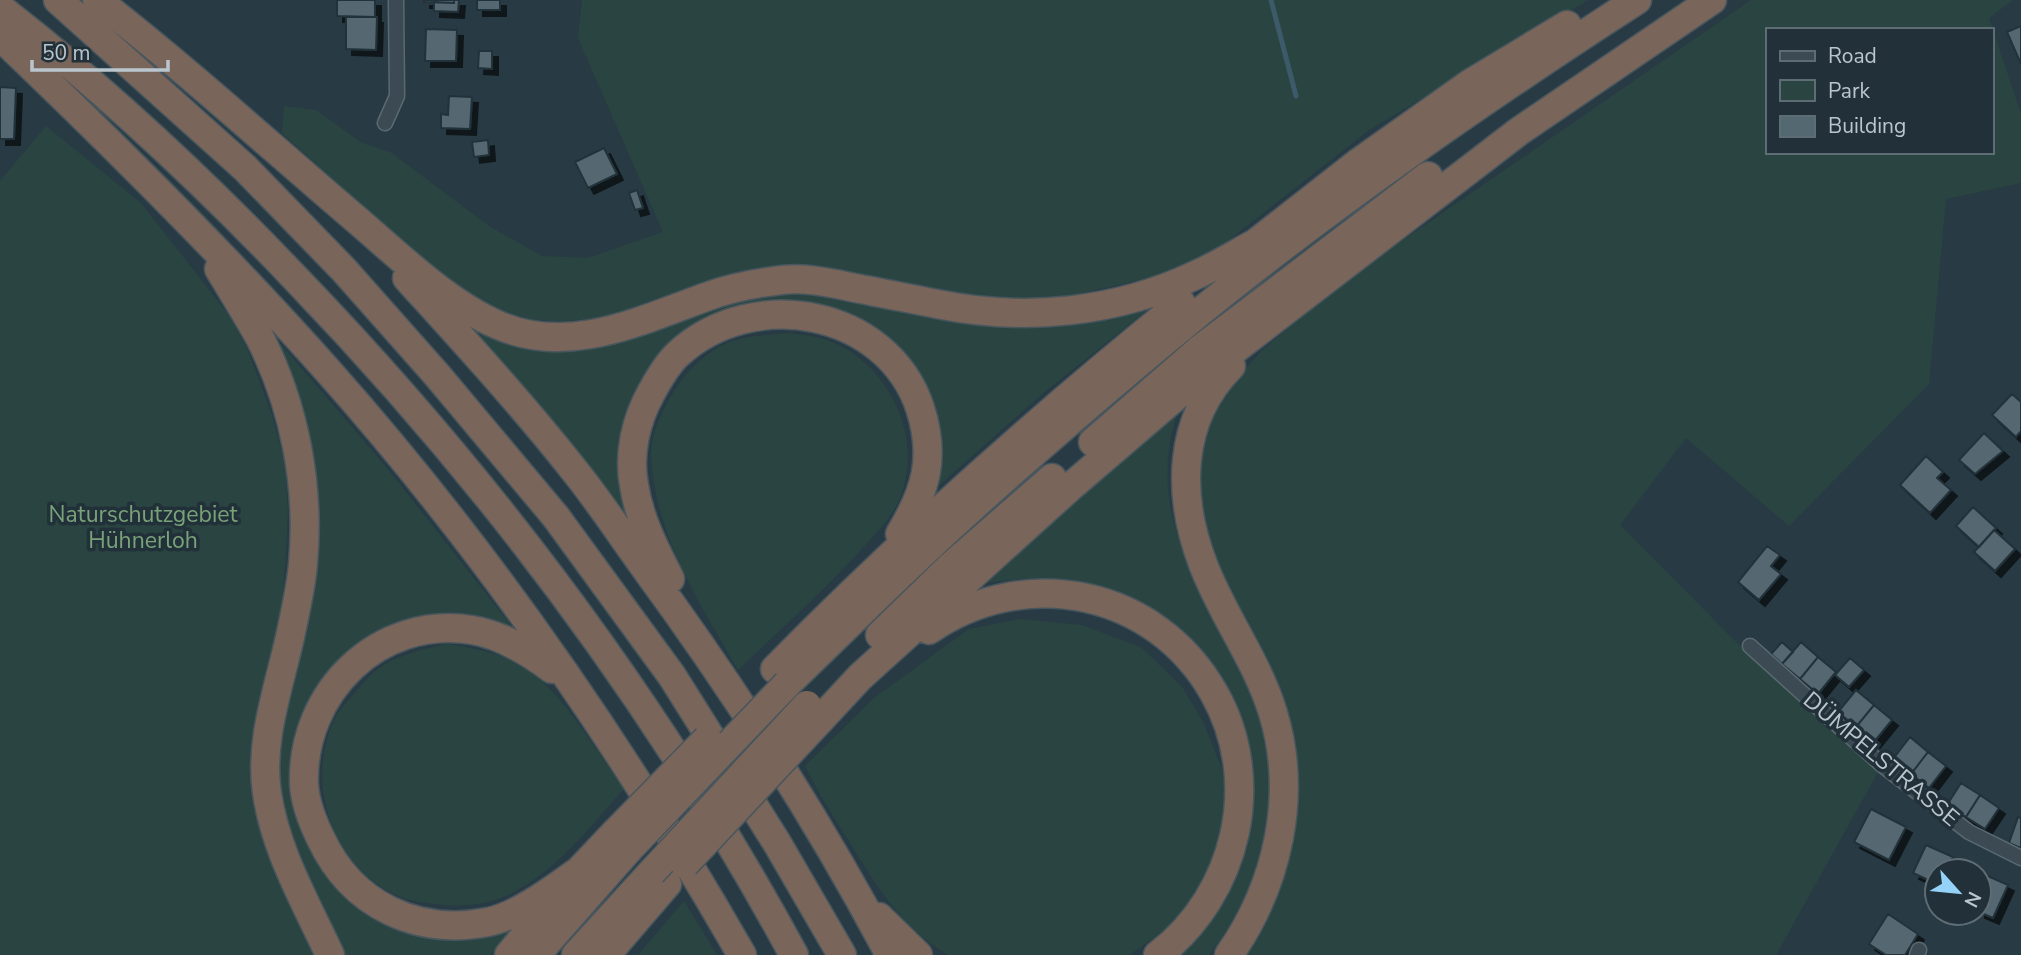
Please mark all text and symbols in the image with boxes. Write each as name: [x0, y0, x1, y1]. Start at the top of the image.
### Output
scale bar: [32, 28, 168, 72]
legend: [1766, 28, 1993, 154]
text: 50 m: [42, 39, 91, 67]
text: Road: [1828, 42, 1877, 70]
text: Park: [1828, 77, 1870, 105]
text: Building: [1828, 112, 1906, 140]
park label: Naturschutzgebiet Hühnerloh: [48, 499, 239, 556]
street label: DÜMPELSTRASSE: [1796, 685, 1966, 833]
north arrow: [1923, 857, 1993, 927]
text: N: [1957, 887, 1987, 912]

